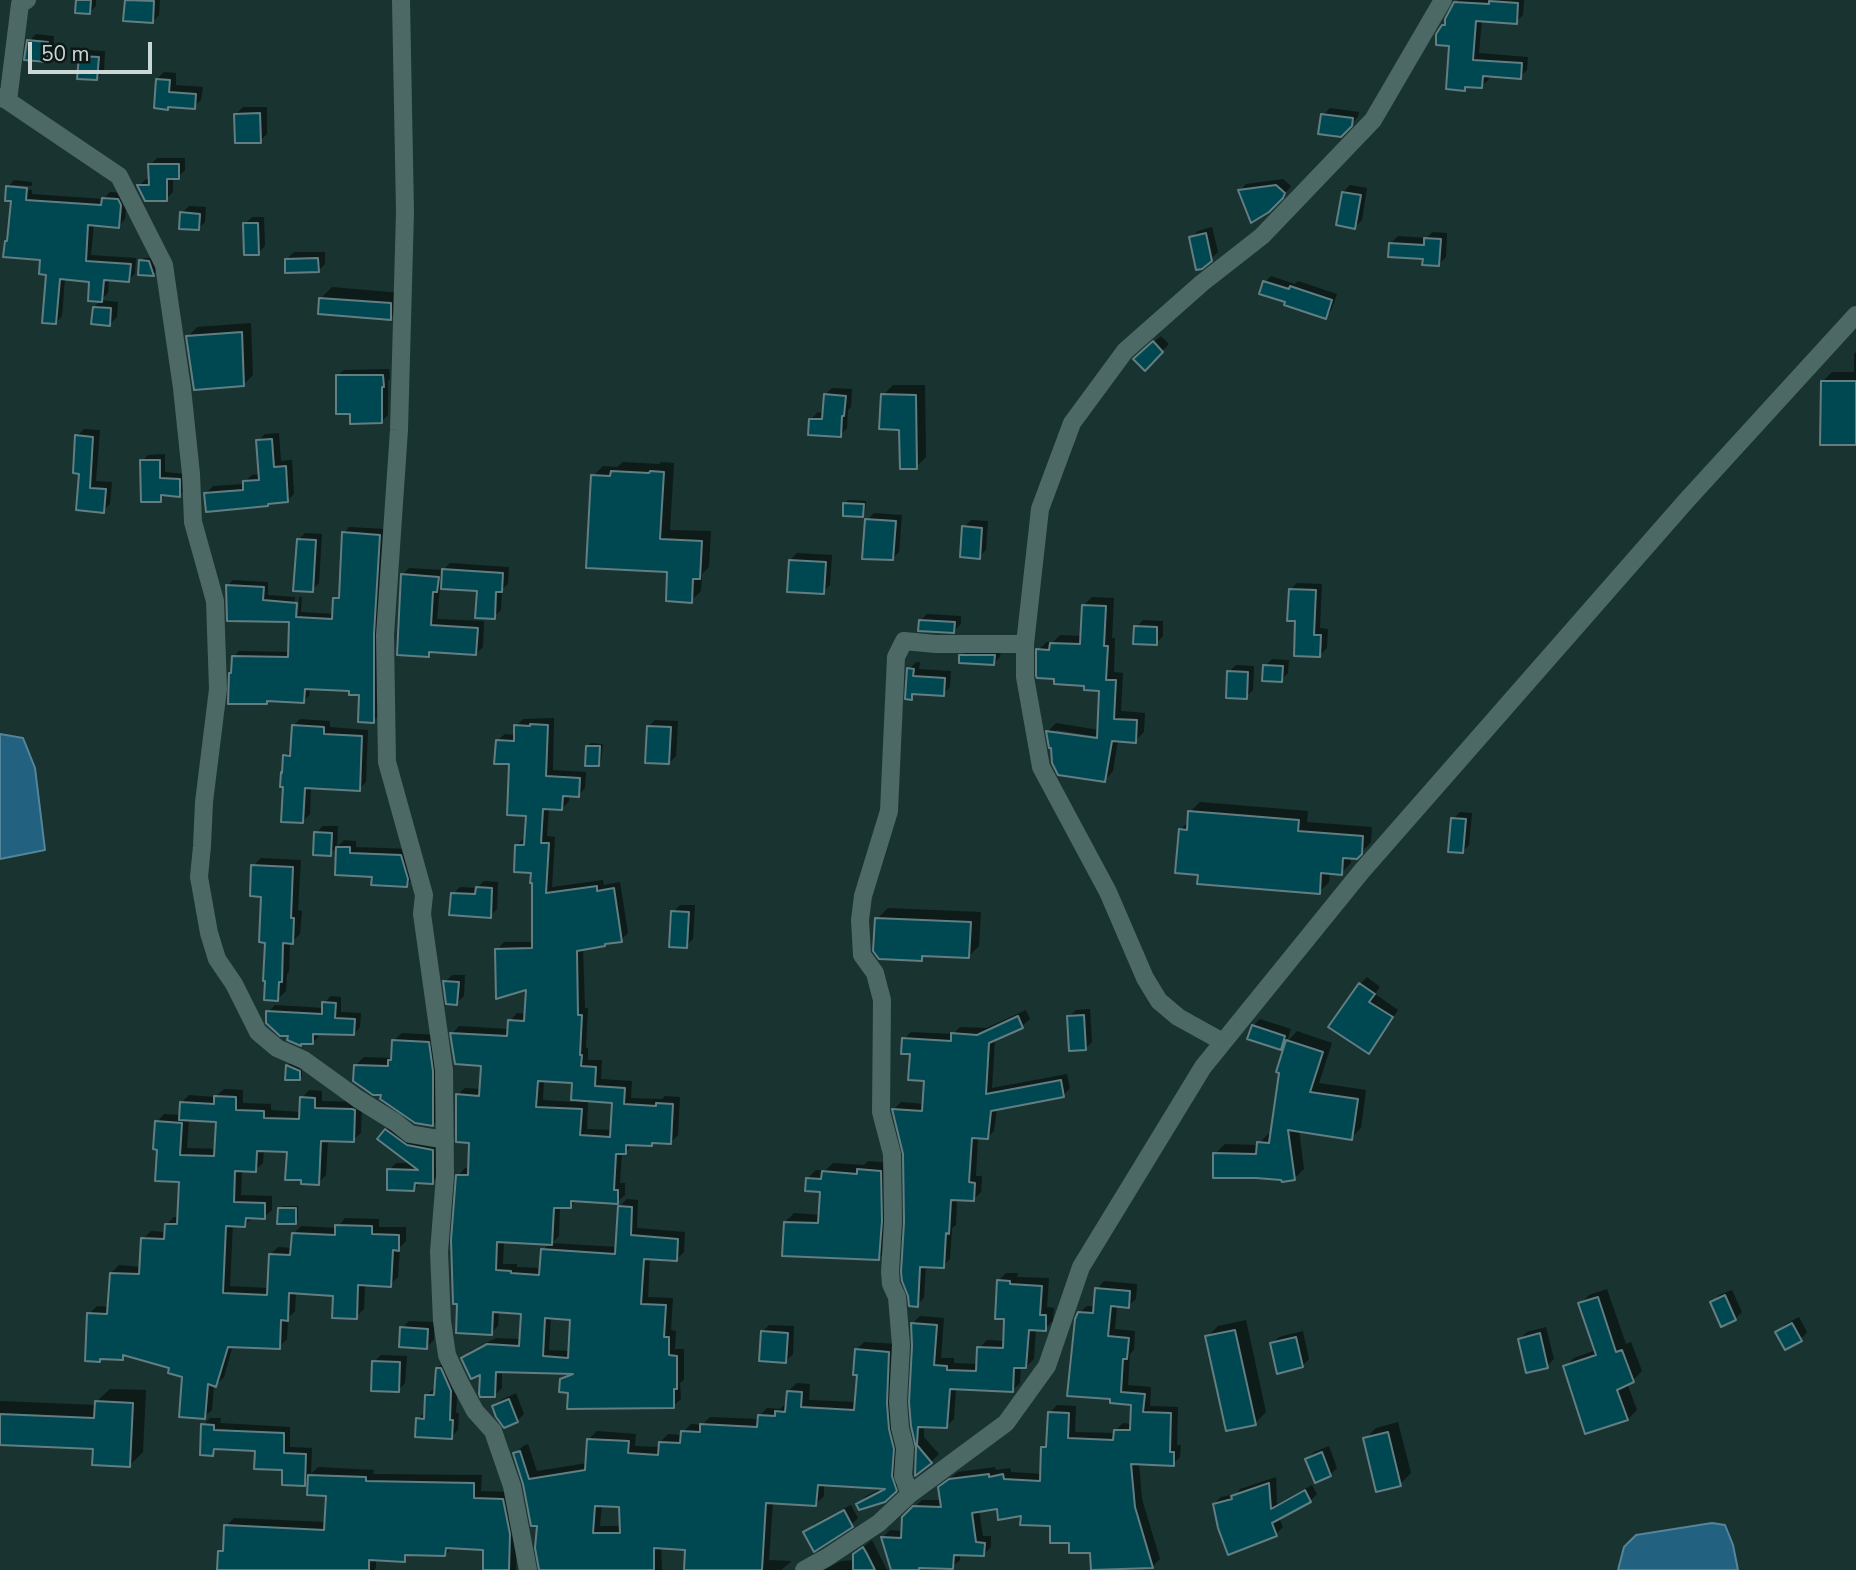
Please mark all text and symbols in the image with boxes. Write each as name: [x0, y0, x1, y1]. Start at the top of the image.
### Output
scale bar: [32, 28, 156, 72]
text: 50 m: [41, 40, 90, 68]

